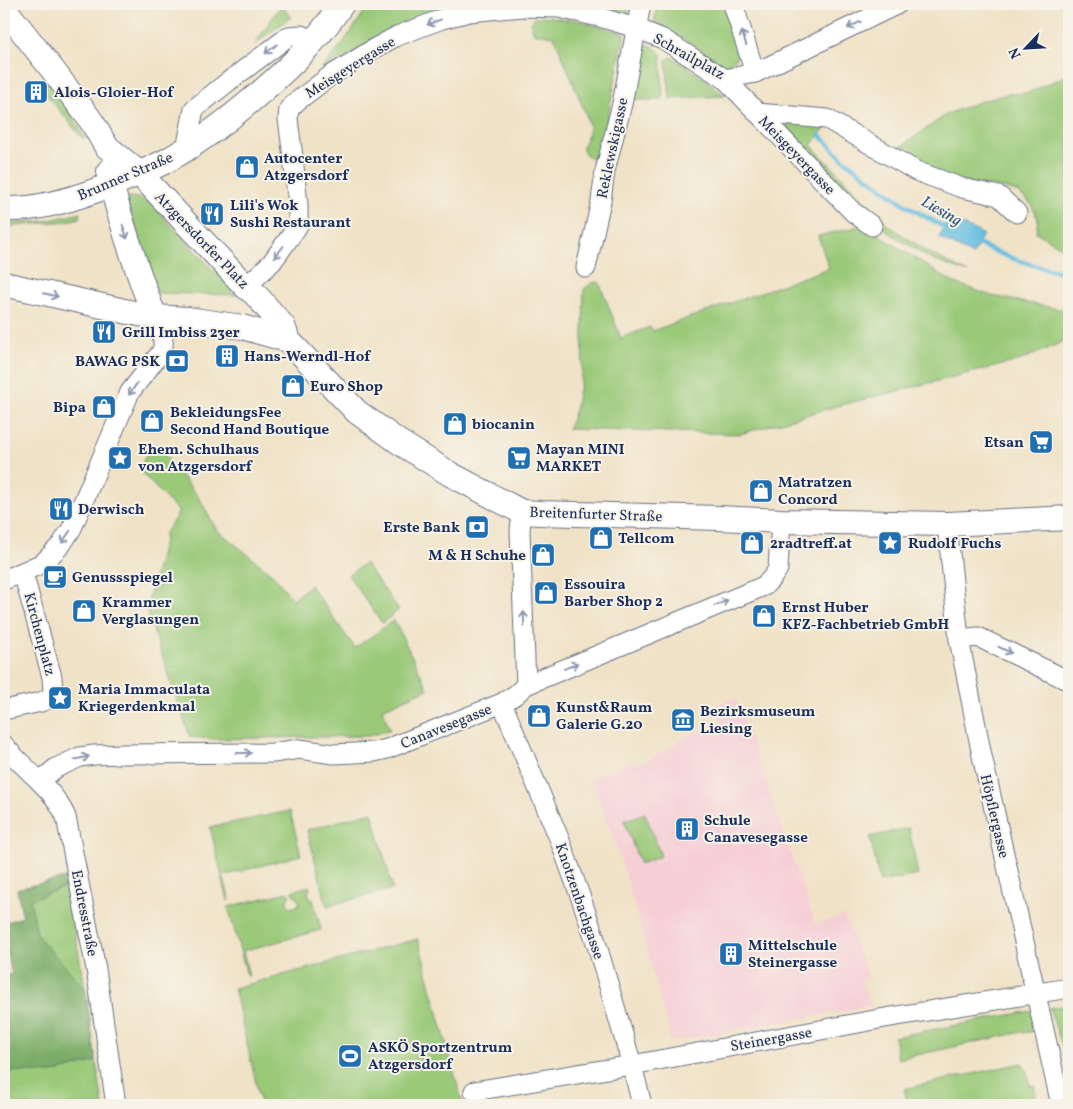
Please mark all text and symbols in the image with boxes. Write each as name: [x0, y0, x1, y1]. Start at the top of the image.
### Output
one-way arrow: [427, 18, 442, 27]
one-way arrow: [847, 21, 862, 30]
north arrow: [1000, 22, 1050, 72]
street label: Schrailplatz: [649, 29, 728, 86]
one-way arrow: [738, 31, 748, 47]
street label: Meisgeyergasse: [302, 32, 400, 104]
one-way arrow: [264, 44, 278, 54]
text: N: [1005, 44, 1026, 61]
building icon: Alois-Gloier-Hof: [23, 79, 49, 105]
place label: Alois-Gloier-Hof: [54, 83, 174, 104]
street label: Reklewskigasse: [593, 96, 634, 201]
street label: Meisgeyergasse: [753, 112, 839, 200]
street label: Brunner Straße: [75, 148, 177, 207]
place label: Autocenter Atzgersdorf: [264, 149, 349, 187]
shop icon: Autocenter Atzgersdorf: [234, 154, 260, 180]
street label: Atzgersdorfer Platz: [149, 188, 253, 294]
water label: Liesing: [917, 191, 965, 232]
place label: Lili's Wok Sushi Restaurant: [230, 196, 351, 234]
restaurant icon: Lili's Wok Sushi Restaurant: [199, 201, 225, 227]
one-way arrow: [121, 224, 131, 240]
one-way arrow: [274, 244, 285, 258]
one-way arrow: [43, 291, 59, 300]
restaurant icon: Grill Imbiss 23er: [91, 319, 117, 345]
place label: Grill Imbiss 23er: [122, 323, 240, 344]
building icon: Hans-Werndl-Hof: [214, 343, 240, 369]
place label: Hans-Werndl-Hof: [244, 347, 371, 368]
bank icon: BAWAG PSK: [164, 348, 190, 374]
place label: BAWAG PSK: [75, 352, 160, 373]
shop icon: Euro Shop: [280, 373, 306, 399]
place label: Euro Shop: [310, 377, 383, 398]
one-way arrow: [128, 382, 138, 396]
shop icon: Bipa: [91, 394, 117, 420]
place label: Bipa: [53, 398, 86, 419]
place label: BekleidungsFee Second Hand Boutique: [170, 403, 330, 441]
shop icon: BekleidungsFee Second Hand Boutique: [139, 408, 165, 434]
shop icon: biocanin: [442, 411, 468, 437]
place label: biocanin: [472, 415, 535, 436]
supermarket icon: Etsan: [1028, 429, 1054, 455]
place label: Etsan: [984, 433, 1024, 454]
place label: Ehem. Schulhaus von Atzgersdorf: [138, 440, 259, 478]
place label: Mayan MINI MARKET: [536, 440, 625, 478]
place icon: Ehem. Schulhaus von Atzgersdorf: [107, 445, 133, 471]
supermarket icon: Mayan MINI MARKET: [506, 445, 532, 471]
place label: Matratzen Concord: [778, 473, 852, 511]
shop icon: Matratzen Concord: [748, 478, 774, 504]
restaurant icon: Derwisch: [48, 496, 74, 522]
place label: Derwisch: [78, 500, 145, 521]
street label: Breitenfurter Straße: [529, 503, 663, 528]
bank icon: Erste Bank: [464, 514, 490, 540]
place label: Erste Bank: [383, 518, 460, 539]
shop icon: Tellcom: [588, 525, 614, 551]
place label: Tellcom: [618, 529, 675, 550]
one-way arrow: [61, 530, 71, 544]
shop icon: 2radtreff.at: [739, 530, 765, 556]
place icon: Rudolf Fuchs: [877, 530, 903, 556]
place label: 2radtreff.at: [770, 534, 852, 555]
place label: Rudolf Fuchs: [908, 534, 1002, 555]
shop icon: M & H Schuhe: [530, 542, 556, 568]
place label: M & H Schuhe: [428, 546, 526, 567]
cafe icon: Genussspiegel: [42, 564, 68, 590]
place label: Genussspiegel: [72, 568, 173, 589]
place label: Essouira Barber Shop 2: [564, 575, 663, 613]
shop icon: Essouira Barber Shop 2: [533, 580, 559, 606]
street label: Kirchenplatz: [17, 590, 60, 678]
place label: Krammer Verglasungen: [102, 593, 199, 631]
shop icon: Krammer Verglasungen: [71, 598, 97, 624]
one-way arrow: [713, 598, 728, 608]
place label: Ernst Huber KFZ-Fachbetrieb GmbH: [782, 598, 950, 636]
shop icon: Ernst Huber KFZ-Fachbetrieb GmbH: [751, 603, 777, 629]
one-way arrow: [519, 611, 528, 627]
one-way arrow: [997, 646, 1012, 655]
one-way arrow: [563, 661, 578, 671]
place label: Maria Immaculata Kriegerdenkmal: [78, 680, 210, 718]
place icon: Maria Immaculata Kriegerdenkmal: [47, 685, 73, 711]
place label: Kunst&Raum Galerie G.20: [556, 698, 653, 736]
street label: Canavesegasse: [398, 700, 495, 755]
place label: Bezirksmuseum Liesing: [700, 702, 816, 740]
shop icon: Kunst&Raum Galerie G.20: [526, 703, 552, 729]
museum icon: Bezirksmuseum Liesing: [670, 707, 696, 733]
one-way arrow: [236, 748, 252, 758]
one-way arrow: [74, 753, 90, 762]
street label: Höpflergasse: [974, 772, 1013, 860]
place label: Schule Canavesegasse: [704, 811, 808, 849]
building icon: Schule Canavesegasse: [674, 816, 700, 842]
street label: Knotzenbachgasse: [549, 840, 608, 963]
street label: Endresstraße: [65, 868, 102, 958]
place label: Mittelschule Steinergasse: [748, 936, 838, 974]
building icon: Mittelschule Steinergasse: [718, 941, 744, 967]
street label: Steinergasse: [729, 1023, 814, 1058]
place label: ASKÖ Sportzentrum Atzgersdorf: [368, 1038, 513, 1076]
sports icon: ASKÖ Sportzentrum Atzgersdorf: [337, 1043, 363, 1069]

